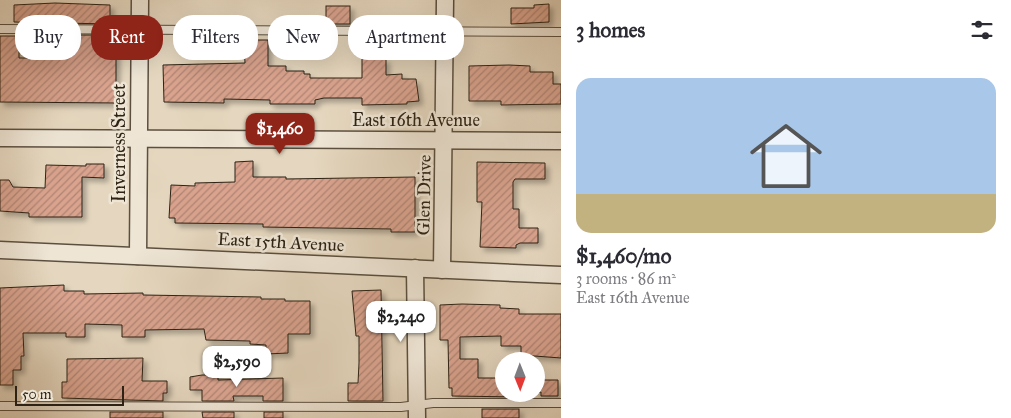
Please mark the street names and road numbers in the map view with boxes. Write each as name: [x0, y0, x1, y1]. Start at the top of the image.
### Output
street label: Inverness Street: [108, 83, 130, 202]
street label: East 16th Avenue: [352, 109, 480, 131]
street label: Glen Drive: [412, 154, 436, 236]
street label: East 15th Avenue: [217, 228, 345, 256]

